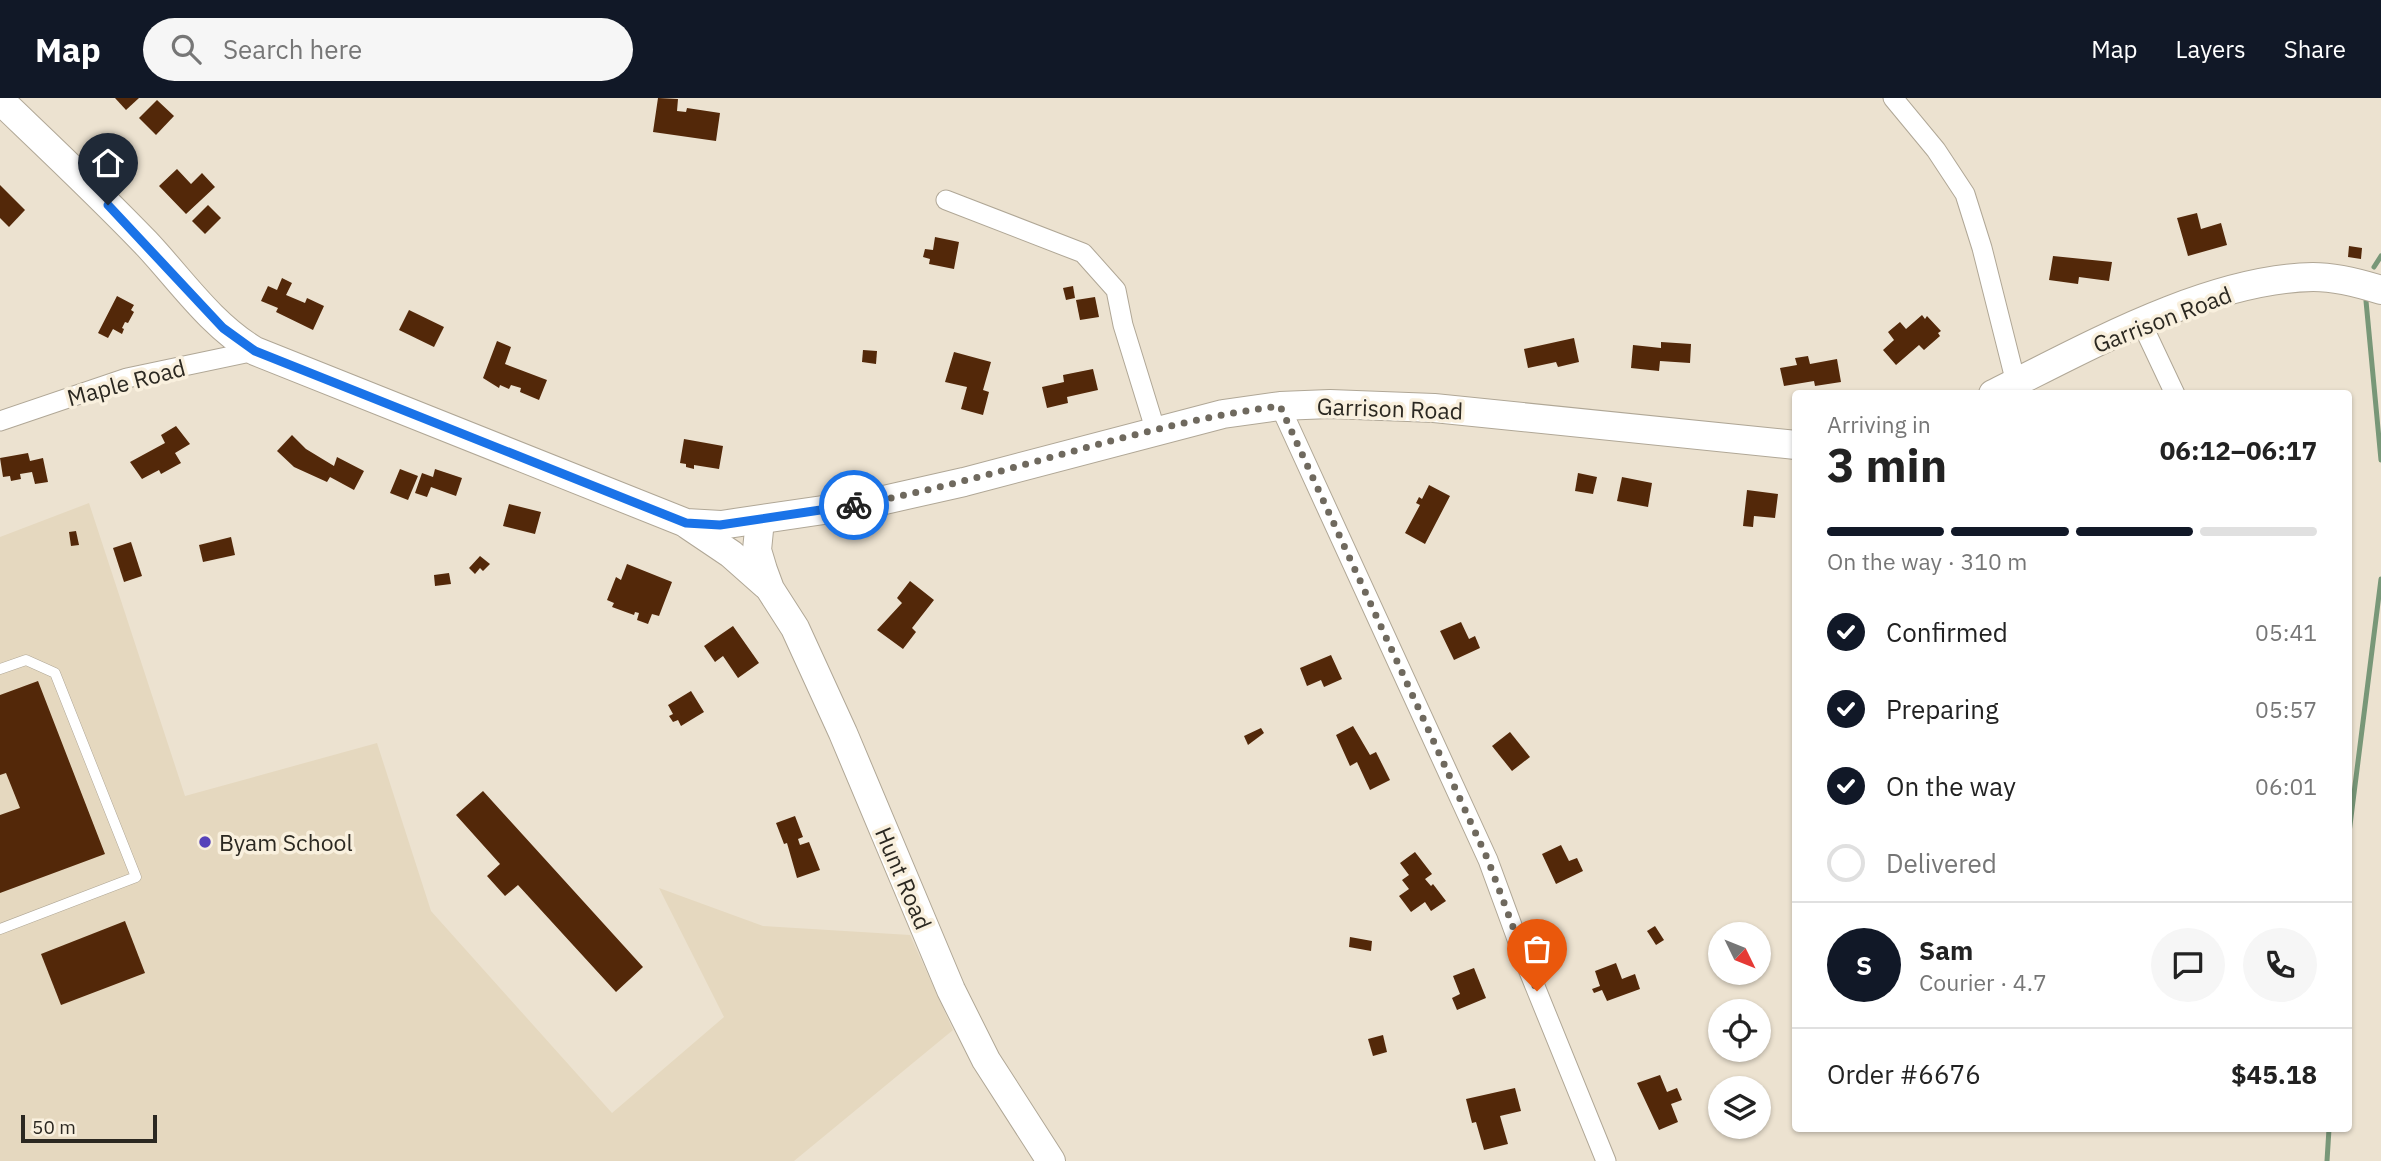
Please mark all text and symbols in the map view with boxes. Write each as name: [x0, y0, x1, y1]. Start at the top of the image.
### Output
search box: [143, 18, 633, 81]
text: Map: [35, 28, 101, 71]
icon: search: [167, 30, 205, 68]
text: Search here: [223, 32, 362, 66]
text: Map: [2091, 33, 2138, 65]
text: Layers: [2176, 33, 2246, 65]
text: Share: [2284, 33, 2346, 65]
pin: [78, 133, 138, 205]
icon: home: [89, 144, 127, 182]
street label: Garrison Road: [2088, 279, 2236, 359]
street label: Maple Road: [63, 352, 189, 412]
street label: Garrison Road: [1316, 390, 1464, 426]
text: Arriving in: [1827, 409, 1931, 439]
text: 06:12–06:17: [2160, 433, 2317, 467]
text: 3 min: [1827, 435, 1947, 495]
courier: [819, 470, 889, 540]
icon: bike: [835, 486, 873, 524]
text: On the way · 310 m: [1827, 546, 2027, 576]
icon: check: [1827, 613, 1865, 651]
text: Confirmed: [1886, 615, 2008, 649]
text: 05:41: [2255, 617, 2317, 647]
icon: check: [1827, 690, 1865, 728]
text: Preparing: [1886, 692, 1999, 726]
text: 05:57: [2255, 694, 2317, 724]
icon: check: [1827, 767, 1865, 805]
text: On the way: [1886, 769, 2016, 803]
text: 06:01: [2255, 771, 2317, 801]
street label: Hunt Road: [869, 822, 939, 934]
place label: Byam School: [219, 827, 353, 857]
marker: Byam School: [197, 834, 213, 850]
text: Delivered: [1886, 846, 1997, 880]
pin: [1507, 919, 1567, 991]
north arrow: [1708, 922, 1771, 985]
map controls: [1708, 922, 1771, 1139]
button: chat: [2151, 928, 2225, 1002]
button: phone: [2243, 928, 2317, 1002]
icon: bag: [1518, 930, 1556, 968]
text: Sam: [1919, 933, 1973, 967]
text: S: [1856, 948, 1872, 982]
text: Courier · 4.7: [1919, 967, 2047, 997]
button: locate: [1708, 999, 1771, 1062]
text: Order #6676: [1827, 1057, 1981, 1091]
text: $45.18: [2231, 1057, 2317, 1091]
button: layers: [1708, 1076, 1771, 1139]
scale bar: [21, 1112, 158, 1144]
text: 50 m: [32, 1115, 76, 1139]

